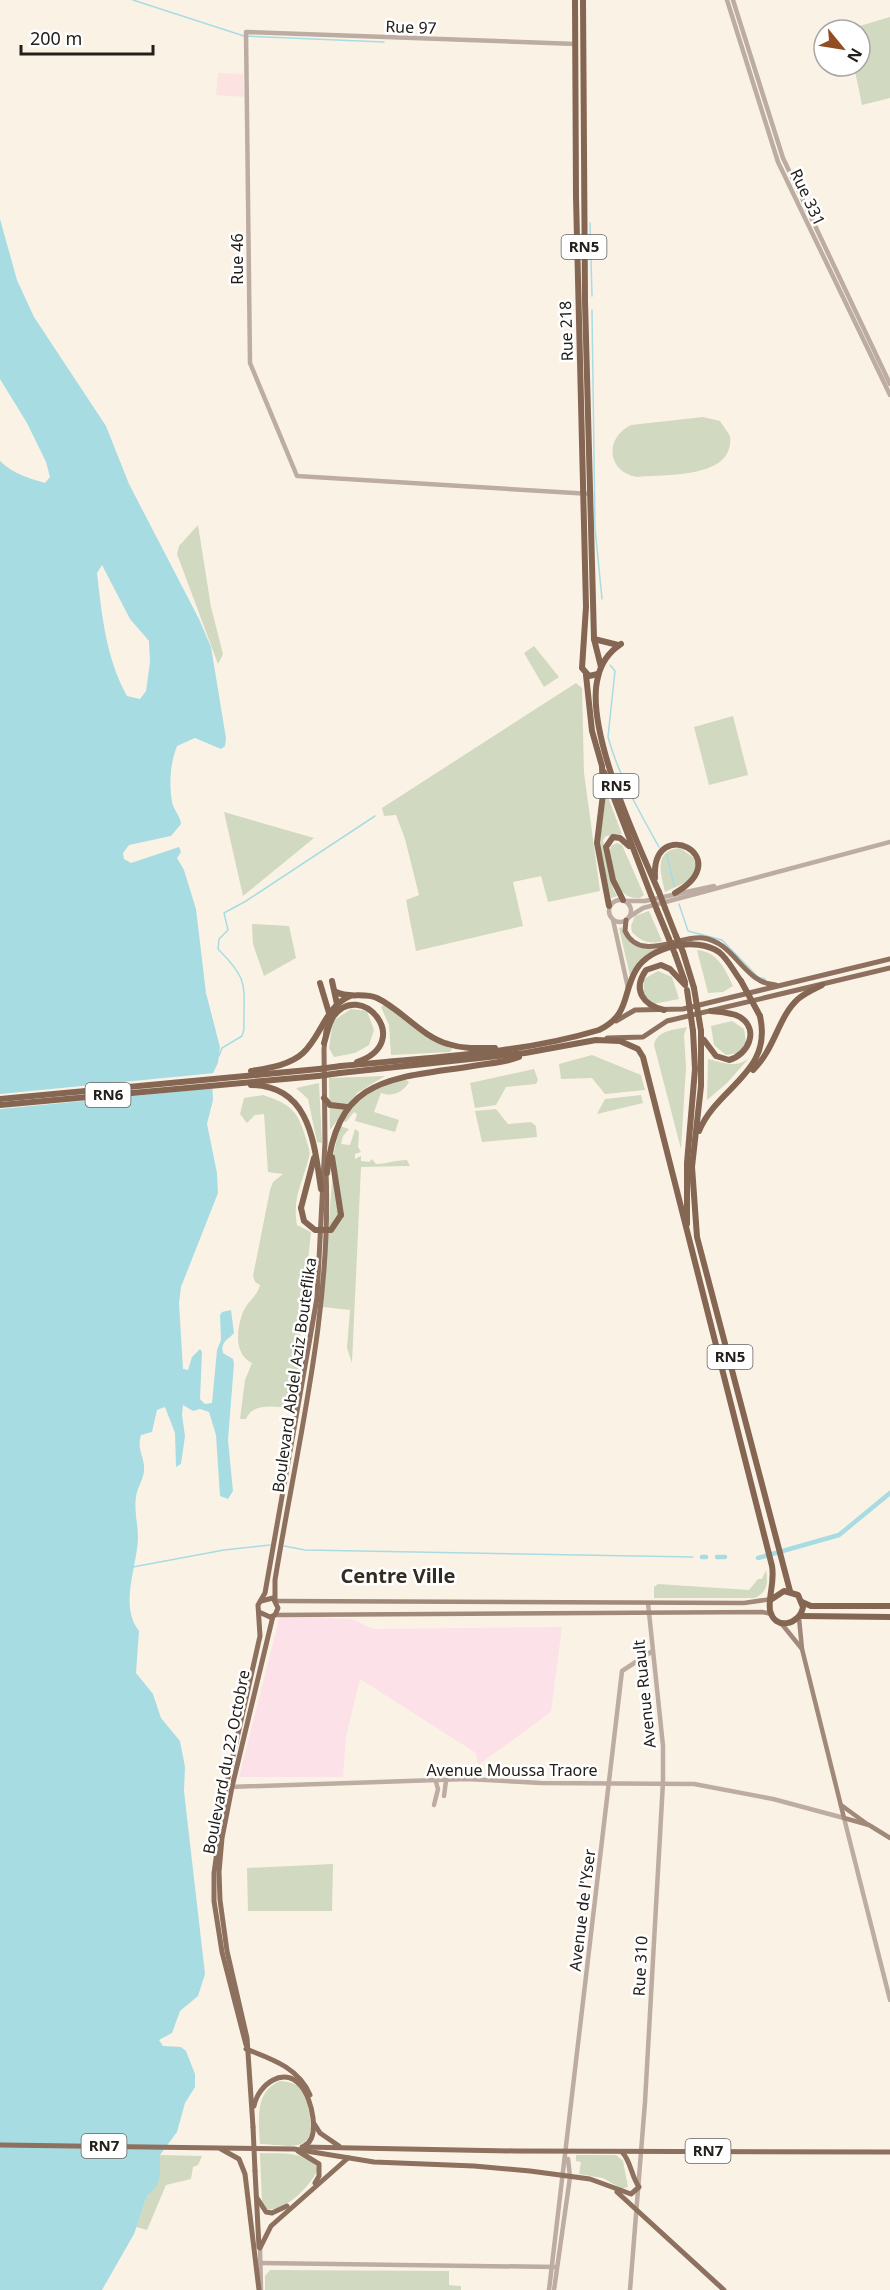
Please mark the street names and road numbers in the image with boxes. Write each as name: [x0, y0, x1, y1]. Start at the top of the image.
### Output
street label: Rue 97: [385, 15, 437, 39]
street label: Rue 331: [785, 165, 831, 229]
street label: Rue 46: [226, 233, 248, 285]
road number: RN5: [562, 235, 606, 259]
street label: Rue 218: [554, 300, 578, 362]
road number: RN5: [594, 774, 638, 798]
road number: RN6: [86, 1083, 130, 1107]
street label: Boulevard Abdel Aziz Bouteflika: [267, 1256, 321, 1494]
road number: RN5: [708, 1345, 752, 1369]
street label: Avenue Ruault: [627, 1638, 661, 1749]
street label: Boulevard du 22 Octobre: [197, 1668, 255, 1856]
street label: Avenue Moussa Traore: [426, 1759, 598, 1781]
street label: Avenue de l'Yser: [564, 1847, 600, 1972]
street label: Rue 310: [627, 1935, 653, 1997]
road number: RN7: [82, 2134, 126, 2158]
road number: RN7: [686, 2139, 730, 2163]

